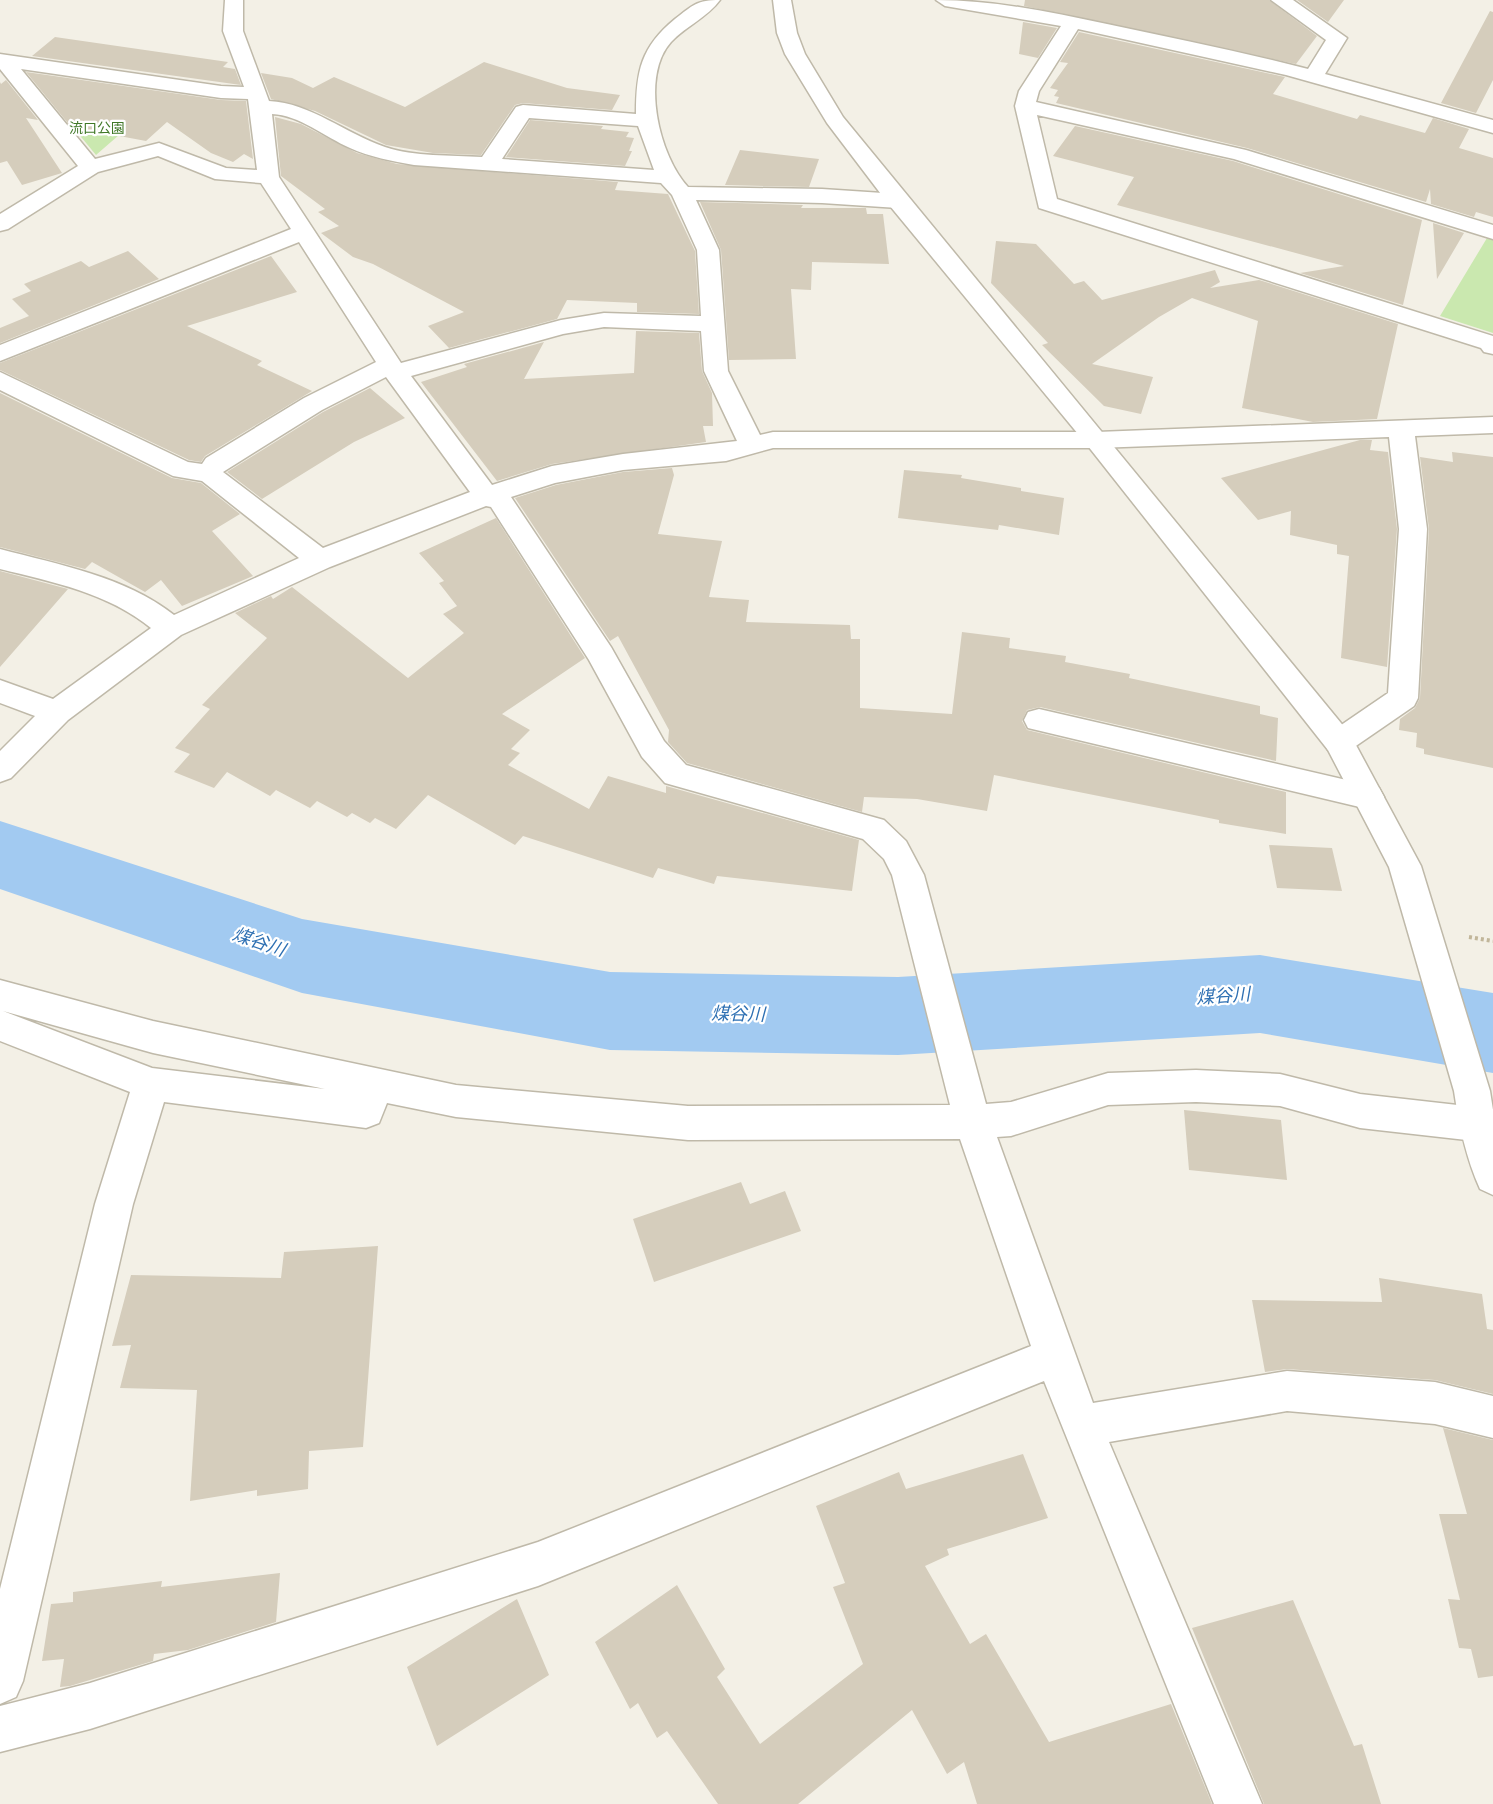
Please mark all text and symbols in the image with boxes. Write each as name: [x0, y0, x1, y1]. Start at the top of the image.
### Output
park label: 流口公園: [69, 119, 125, 137]
water label: 煤谷川: [230, 922, 290, 962]
water label: 煤谷川: [1195, 982, 1253, 1009]
water label: 煤谷川: [711, 1002, 767, 1026]

